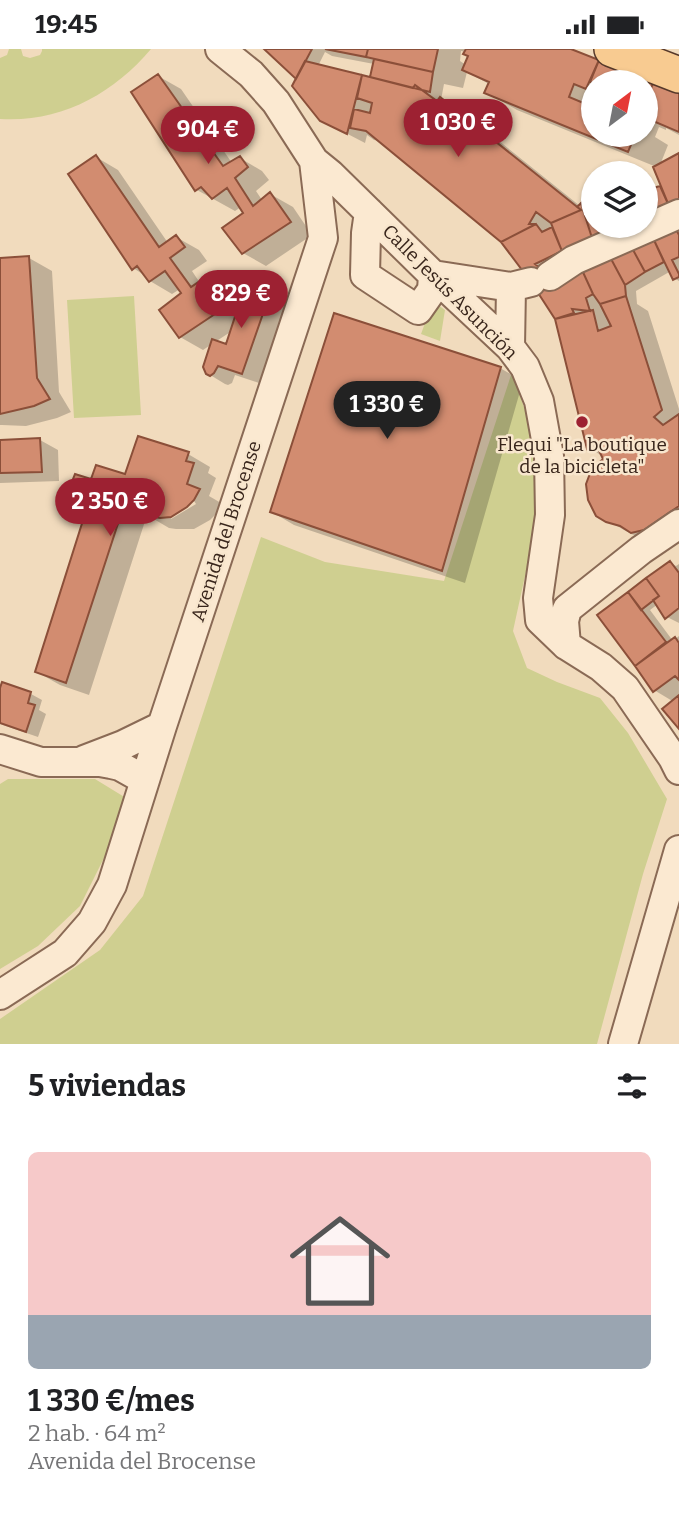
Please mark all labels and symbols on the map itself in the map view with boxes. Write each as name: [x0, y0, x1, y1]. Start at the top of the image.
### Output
north arrow: [581, 70, 658, 147]
pin: 1 030 €: [393, 99, 523, 159]
pin: 904 €: [159, 107, 257, 166]
street label: Calle Jesús Asunción: [378, 220, 522, 364]
pin: 829 €: [192, 271, 290, 330]
pin: 1 330 €: [322, 381, 452, 441]
marker: Flequi "La boutique de la bicicleta": [574, 414, 590, 430]
place label: Flequi "La boutique de la bicicleta": [497, 433, 667, 478]
street label: Avenida del Brocense: [186, 438, 266, 624]
pin: 2 350 €: [45, 479, 175, 538]

